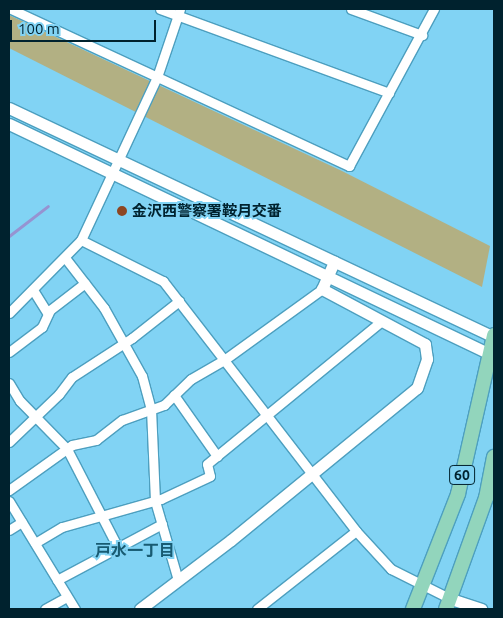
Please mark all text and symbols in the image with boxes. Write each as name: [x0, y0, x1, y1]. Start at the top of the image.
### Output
scale bar: [12, 10, 159, 42]
text: 100 m: [18, 20, 60, 37]
place label: 金沢西警察署鞍月交番: [132, 202, 282, 220]
marker: 金沢西警察署鞍月交番: [116, 205, 128, 217]
road number: 60: [448, 464, 476, 486]
district label: 戸水一丁目: [95, 540, 175, 560]

